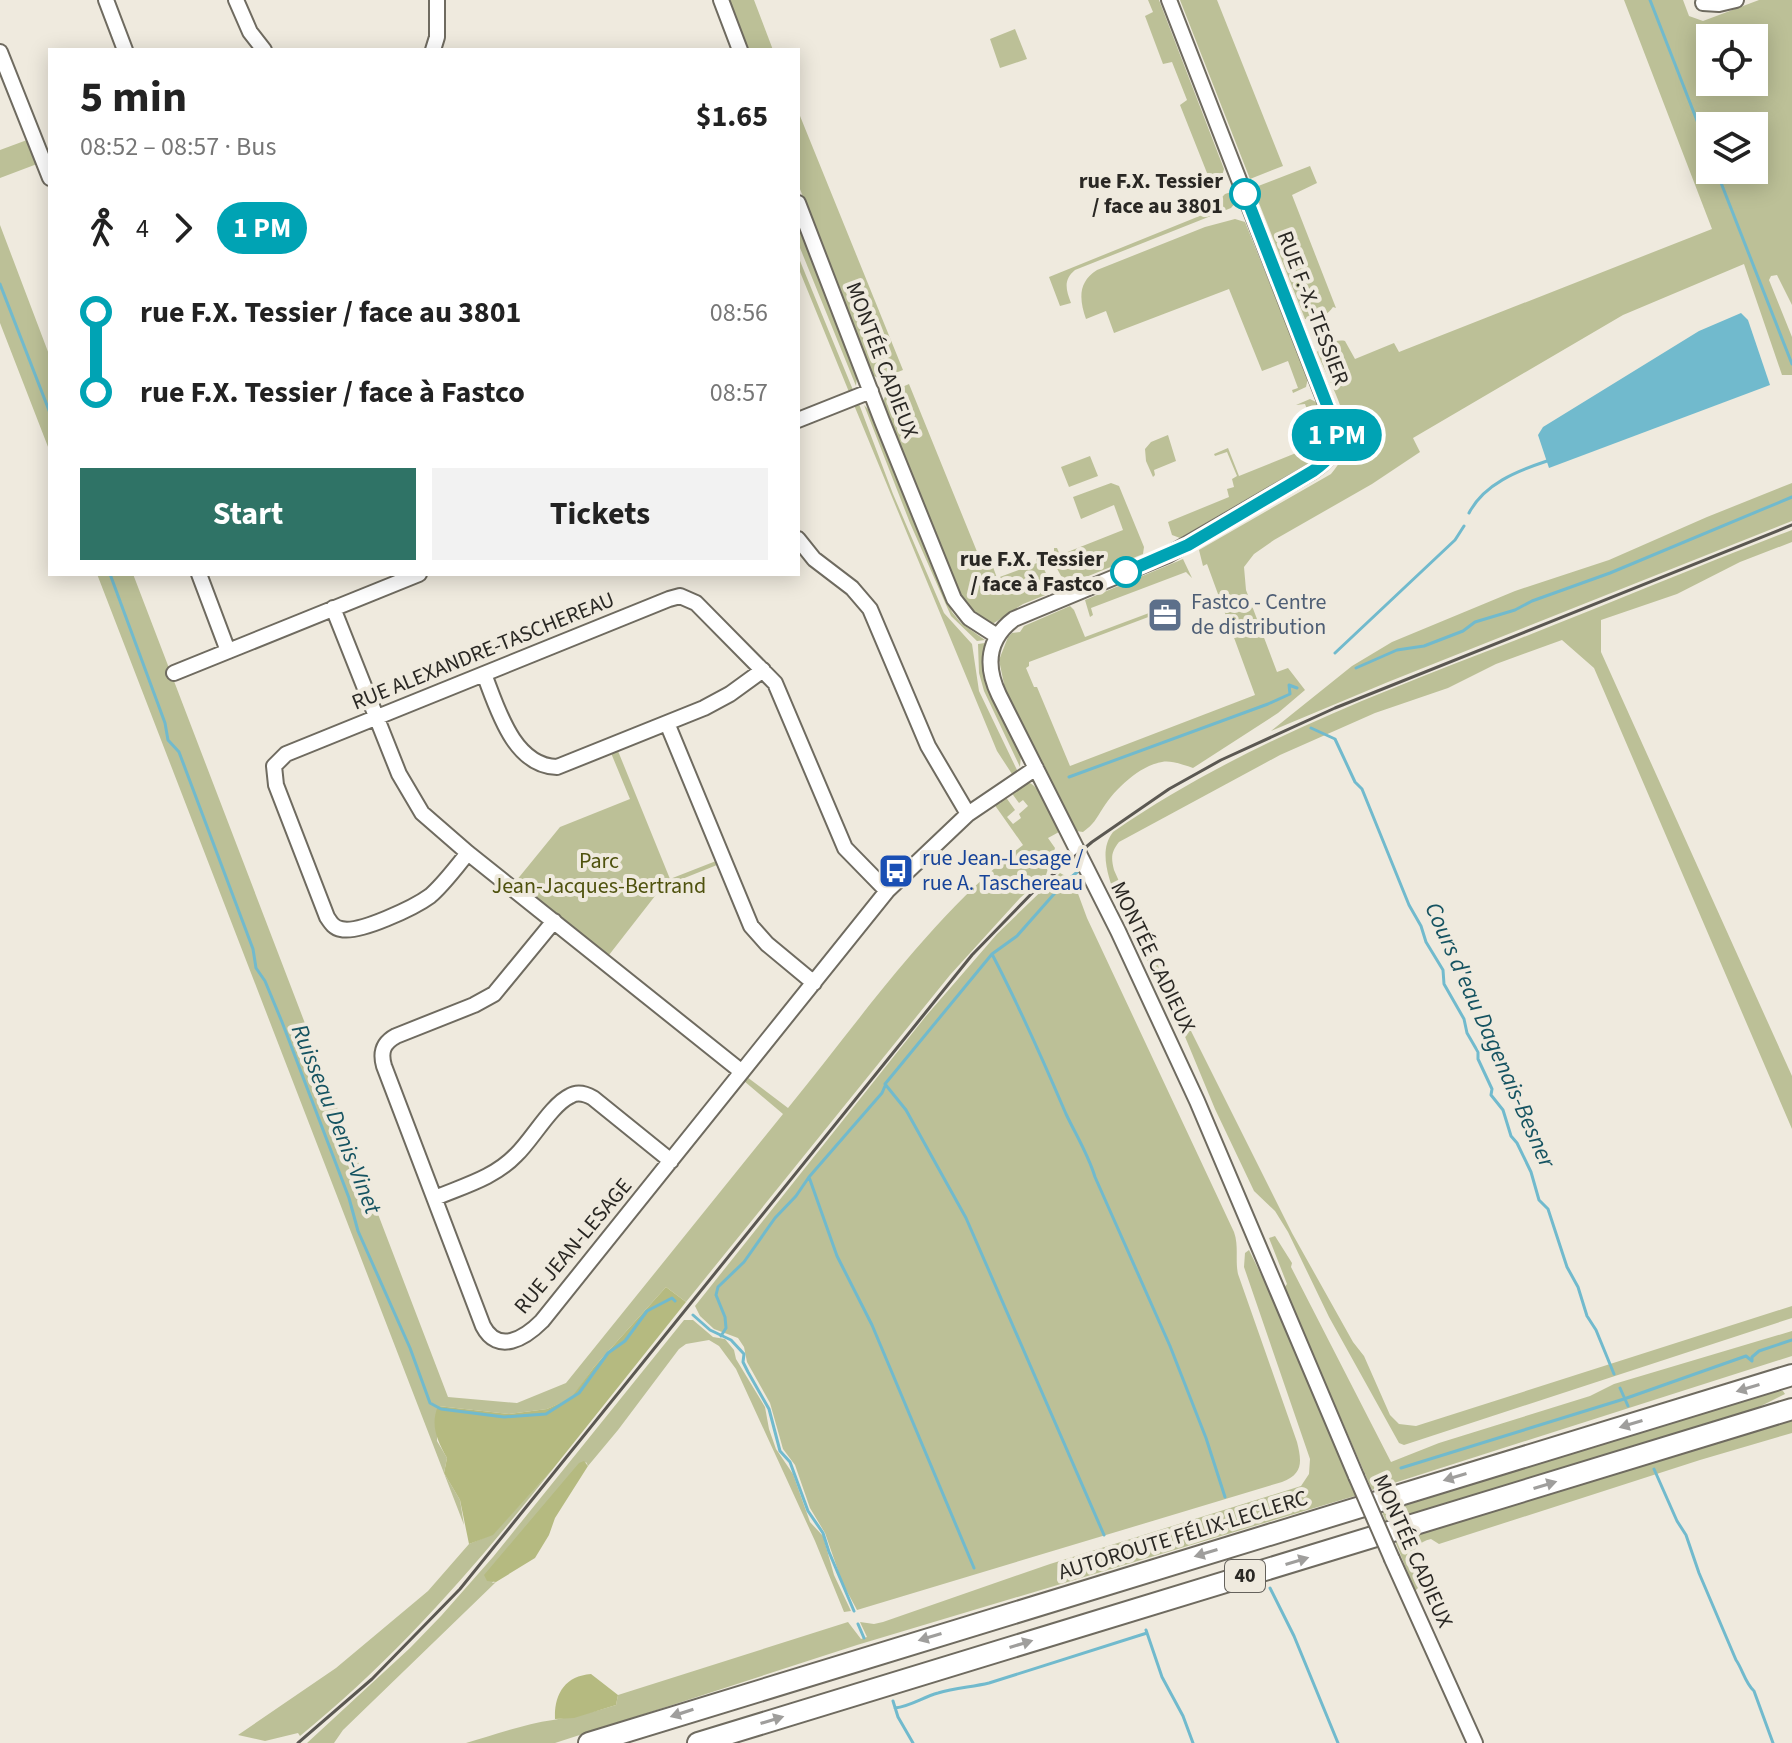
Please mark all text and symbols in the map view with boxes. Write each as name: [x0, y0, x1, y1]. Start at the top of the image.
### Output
map controls: [1696, 24, 1768, 184]
button: locate: [1696, 24, 1768, 96]
text: 5 min: [80, 66, 187, 129]
text: $1.65: [696, 95, 768, 138]
button: layers: [1696, 112, 1768, 184]
text: 08:52 – 08:57 · Bus: [80, 128, 276, 165]
place label: rue F.X. Tessier / face au 3801: [1079, 165, 1223, 222]
marker: rue F.X. Tessier / face au 3801: [1230, 179, 1260, 209]
icon: walk: [80, 206, 124, 250]
icon: forward: [161, 206, 205, 250]
text: 1 PM: [233, 208, 291, 248]
text: 4: [136, 210, 149, 247]
street label: RUE F.-X.-TESSIER: [1269, 226, 1357, 390]
street label: MONTÉE CADIEUX: [838, 277, 926, 443]
text: rue F.X. Tessier / face au 3801: [140, 291, 521, 334]
text: 08:56: [710, 294, 768, 331]
text: rue F.X. Tessier / face à Fastco: [140, 371, 525, 414]
text: 08:57: [710, 374, 768, 411]
line badge: 1 PM: [1281, 409, 1393, 461]
text: 1 PM: [1308, 415, 1366, 455]
button: Start: [80, 468, 416, 560]
button: Tickets: [432, 468, 768, 560]
place label: rue F.X. Tessier / face à Fastco: [960, 543, 1104, 600]
marker: rue F.X. Tessier / face à Fastco: [1111, 557, 1141, 587]
street label: RUE ALEXANDRE-TASCHEREAU: [347, 584, 619, 718]
place label: Fastco - Centre de distribution: [1191, 586, 1327, 643]
office icon: Fastco - Centre de distribution: [1146, 596, 1184, 634]
place label: rue Jean-Lesage / rue A. Taschereau: [922, 842, 1084, 899]
park label: Parc Jean-Jacques-Bertrand: [492, 845, 706, 902]
bus stop icon: rue Jean-Lesage / rue A. Taschereau: [877, 852, 915, 890]
street label: MONTÉE CADIEUX: [1102, 876, 1204, 1038]
water label: Cours d'eau Dagenais-Besner: [1416, 897, 1565, 1175]
water label: Ruisseau Denis-Vinet: [282, 1019, 391, 1220]
street label: RUE JEAN-LESAGE: [506, 1171, 640, 1321]
one-way arrow: [1736, 1382, 1760, 1395]
one-way arrow: [1619, 1418, 1643, 1431]
street label: MONTÉE CADIEUX: [1365, 1469, 1461, 1633]
one-way arrow: [1442, 1471, 1466, 1484]
one-way arrow: [1534, 1478, 1558, 1490]
street label: AUTOROUTE FÉLIX-LECLERC: [1054, 1482, 1312, 1588]
one-way arrow: [1194, 1547, 1218, 1560]
one-way arrow: [1285, 1554, 1309, 1566]
road number: 40: [1225, 1560, 1265, 1592]
one-way arrow: [918, 1631, 942, 1644]
one-way arrow: [1009, 1637, 1033, 1650]
one-way arrow: [669, 1707, 693, 1720]
one-way arrow: [761, 1713, 785, 1726]

